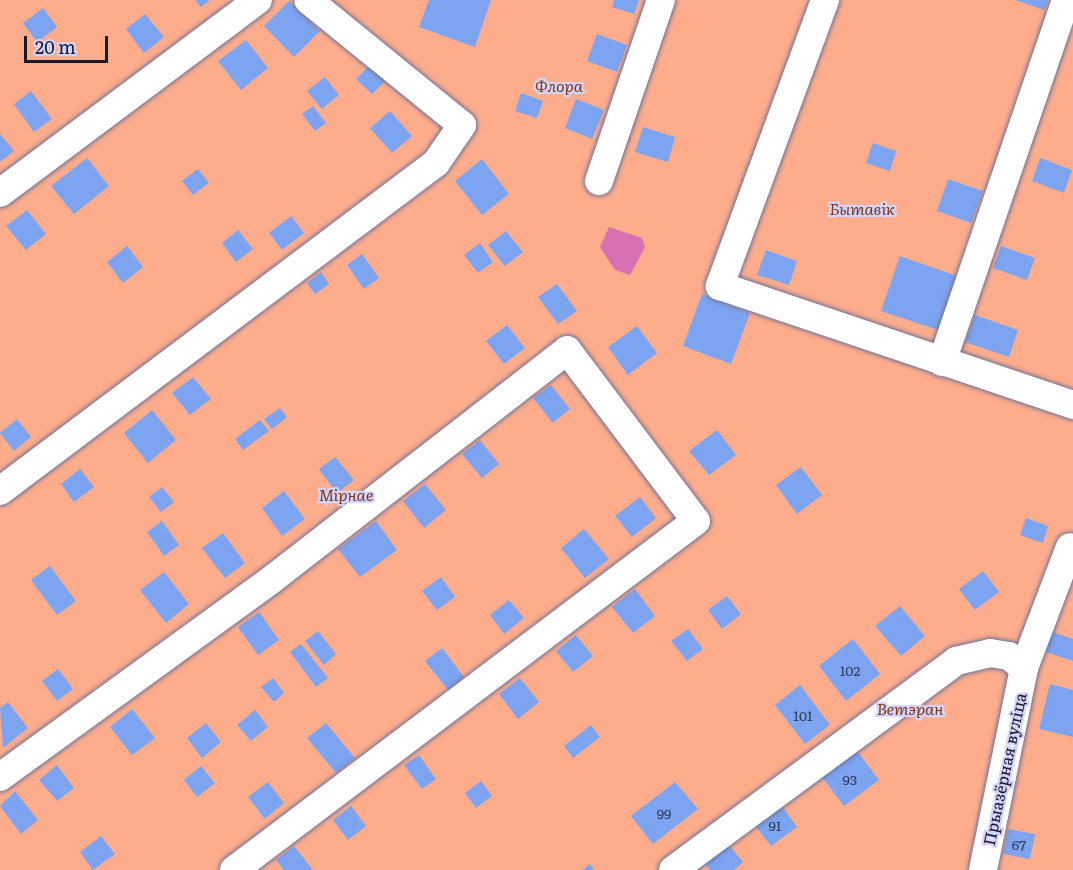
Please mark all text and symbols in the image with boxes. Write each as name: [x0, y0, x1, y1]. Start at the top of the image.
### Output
scale bar: [27, 24, 111, 62]
text: 20 m: [35, 33, 76, 60]
park label: Флора: [535, 75, 583, 95]
park label: Бытавік: [829, 198, 895, 218]
park label: Мірнае: [319, 484, 373, 504]
house number: 102: [840, 662, 860, 678]
street label: Прыазёрная вуліца: [978, 691, 1030, 847]
park label: Ветэран: [877, 698, 943, 718]
house number: 101: [793, 707, 813, 723]
house number: 93: [843, 771, 857, 787]
house number: 99: [657, 805, 671, 821]
house number: 91: [768, 817, 782, 833]
house number: 67: [1012, 836, 1026, 852]

